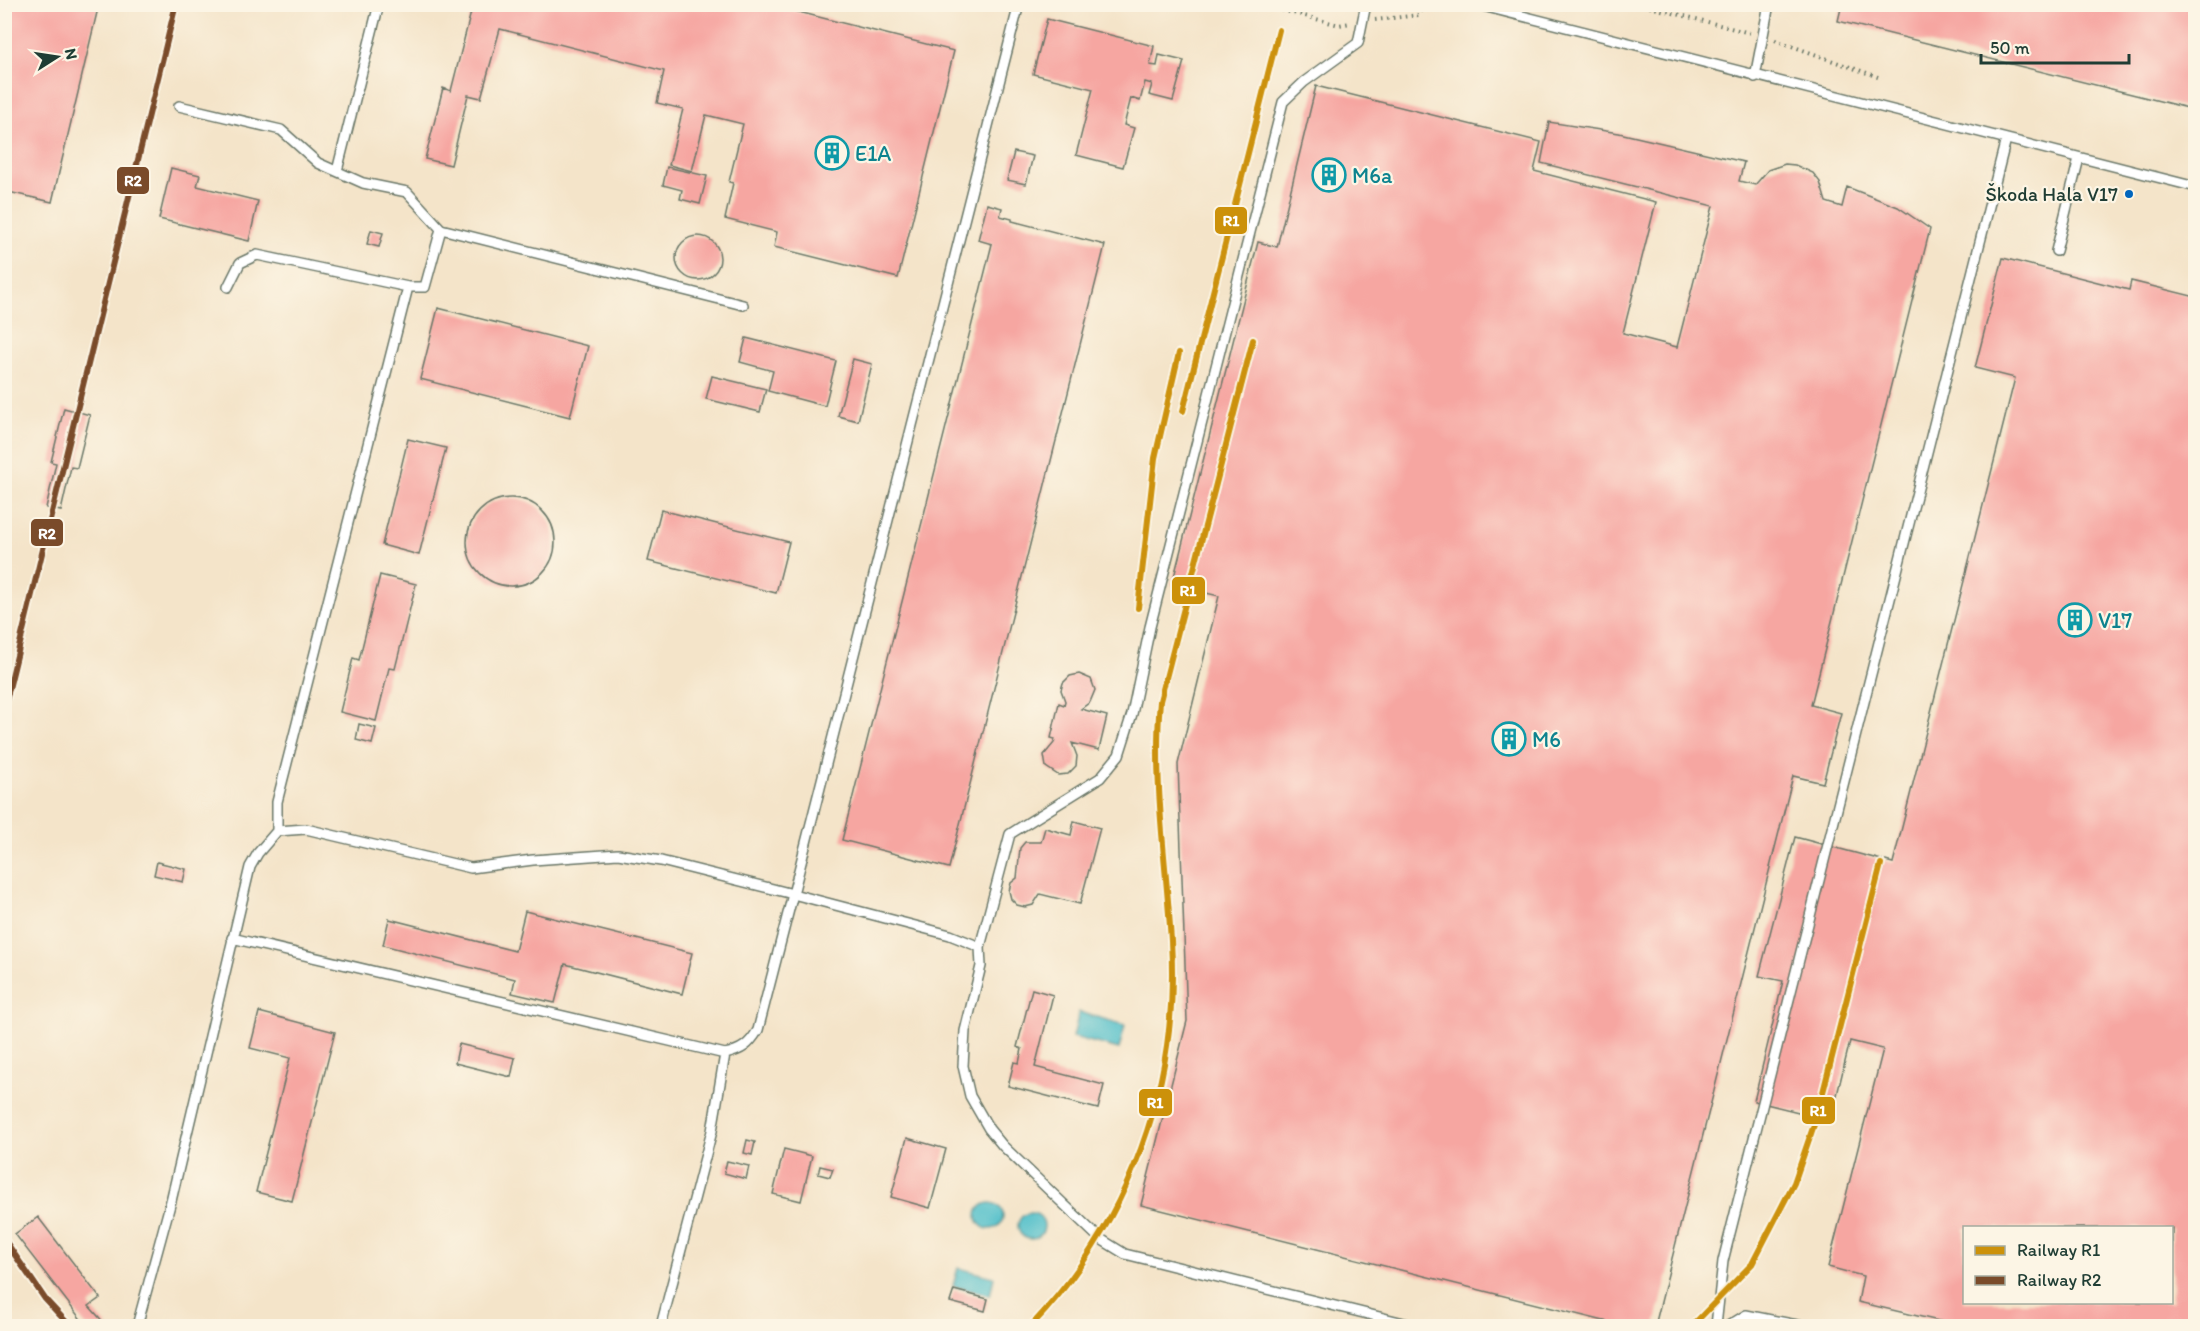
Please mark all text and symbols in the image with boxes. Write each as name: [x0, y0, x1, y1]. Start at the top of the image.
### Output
north arrow: [27, 27, 87, 87]
scale bar: [1981, 27, 2130, 65]
text: 50 m: [1990, 37, 2030, 59]
text: N: [61, 47, 82, 61]
building icon: E1A: [814, 135, 850, 171]
place label: E1A: [855, 140, 891, 167]
building icon: M6a: [1311, 157, 1347, 193]
place label: M6a: [1352, 162, 1393, 189]
line badge: R2: [116, 166, 150, 195]
text: R2: [124, 171, 143, 190]
place label: Škoda Hala V17: [1986, 182, 2118, 206]
marker: Škoda Hala V17: [2123, 188, 2135, 200]
line badge: R1: [1214, 206, 1248, 235]
text: R1: [1222, 211, 1240, 230]
line badge: R2: [30, 518, 64, 547]
text: R2: [38, 524, 57, 543]
line badge: R1: [1171, 576, 1206, 605]
text: R1: [1179, 581, 1197, 600]
building icon: V17: [2057, 602, 2093, 638]
place label: V17: [2098, 607, 2132, 634]
building icon: M6: [1491, 721, 1527, 757]
place label: M6: [1532, 726, 1561, 753]
line badge: R1: [1138, 1088, 1173, 1117]
text: R1: [1146, 1093, 1164, 1112]
line badge: R1: [1801, 1096, 1836, 1125]
text: R1: [1809, 1101, 1827, 1120]
legend: [1963, 1226, 2173, 1304]
text: Railway R1: [2017, 1239, 2100, 1261]
text: Railway R2: [2017, 1269, 2102, 1291]

